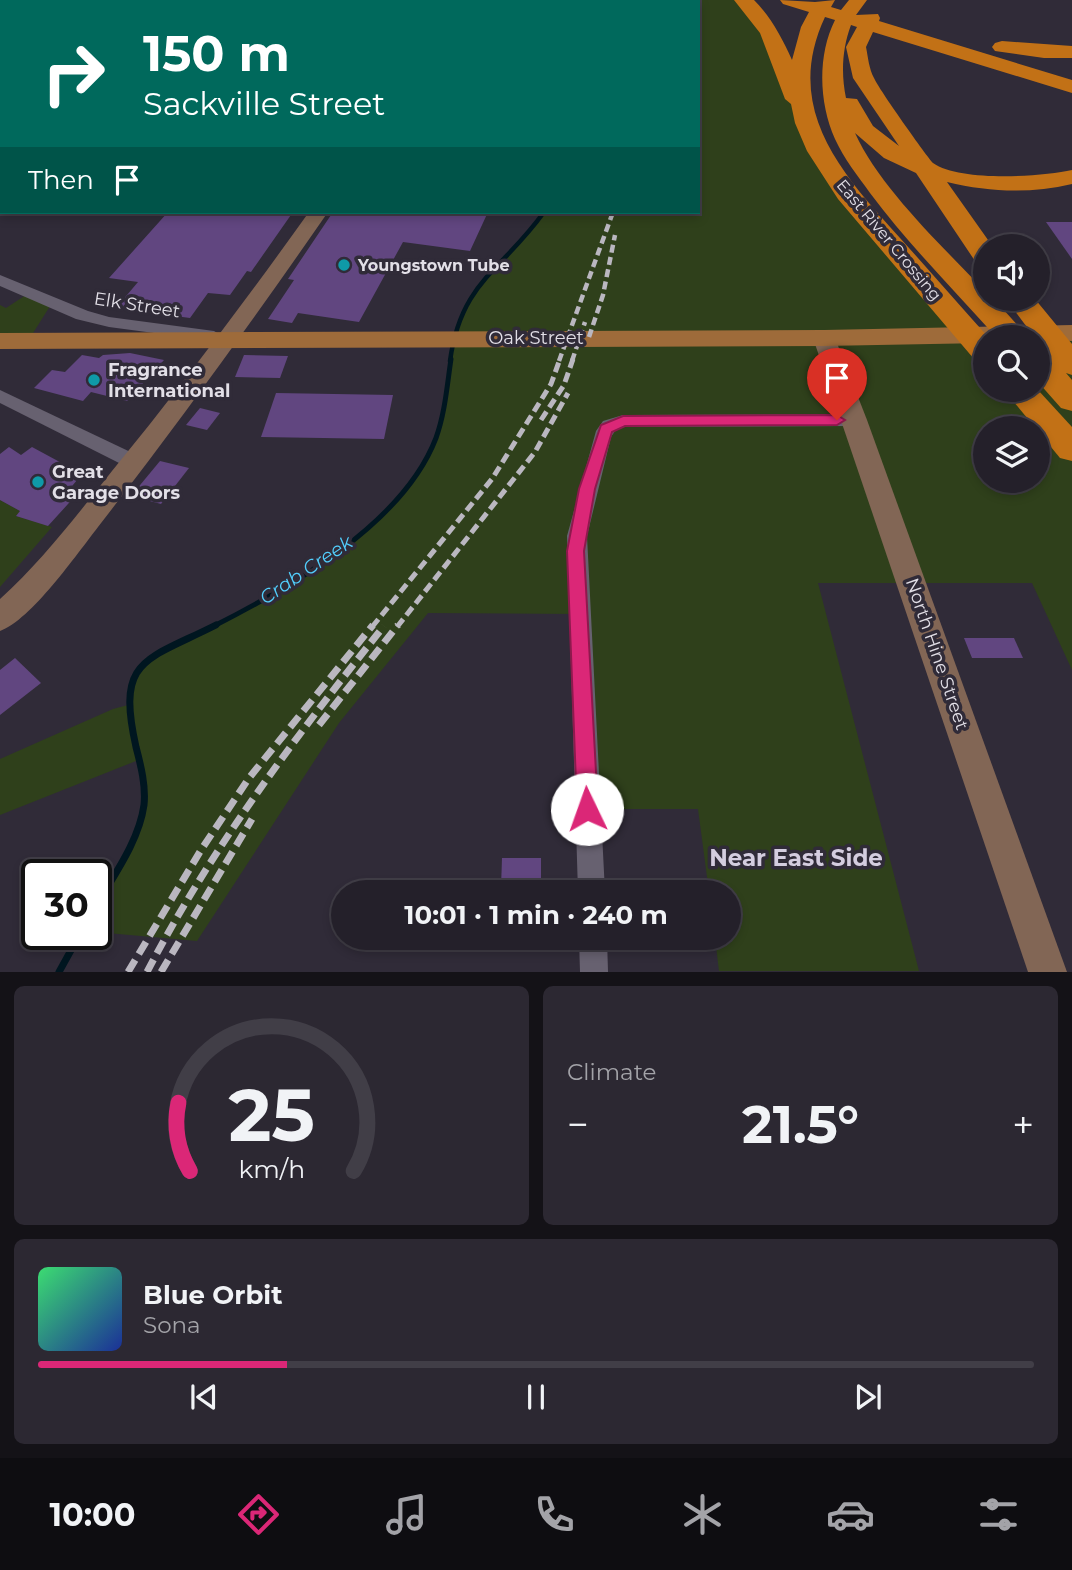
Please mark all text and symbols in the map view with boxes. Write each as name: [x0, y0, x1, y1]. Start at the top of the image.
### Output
text: 150 m: [143, 24, 290, 83]
icon: right: [28, 28, 119, 119]
text: Sackville Street: [143, 84, 385, 123]
icon: arrive: [108, 161, 146, 199]
text: Then: [28, 164, 94, 196]
street label: East River Crossing: [833, 176, 945, 304]
map controls: [973, 234, 1050, 493]
button: sound: [973, 234, 1050, 311]
place label: Youngstown Tube: [357, 256, 509, 275]
marker: Youngstown Tube: [336, 257, 352, 273]
street label: Elk Street: [92, 287, 182, 323]
button: search: [973, 325, 1050, 402]
street label: Oak Street: [488, 327, 584, 349]
pin: [807, 348, 867, 420]
place label: Fragrance International: [108, 359, 230, 402]
icon: arrive: [818, 359, 856, 397]
marker: Fragrance International: [86, 372, 102, 388]
button: layers: [973, 416, 1050, 493]
place label: Great Garage Doors: [52, 461, 180, 504]
marker: Great Garage Doors: [30, 474, 46, 490]
water label: Crab Creek: [255, 530, 357, 609]
street label: North Hine Street: [901, 575, 973, 733]
position arrow: [550, 772, 624, 846]
district label: Near East Side: [709, 844, 883, 872]
speed limit sign: 30: [21, 859, 112, 950]
text: 10:01 · 1 min · 240 m: [404, 899, 668, 931]
text: Climate: [567, 1058, 656, 1086]
text: 25: [228, 1072, 315, 1160]
text: 21.5°: [742, 1093, 859, 1156]
text: −: [567, 1101, 589, 1148]
text: +: [1012, 1101, 1034, 1148]
text: km/h: [238, 1154, 305, 1184]
text: Blue Orbit: [143, 1279, 282, 1311]
text: Sona: [143, 1311, 201, 1339]
icon: previous: [185, 1378, 223, 1416]
icon: pause: [517, 1378, 555, 1416]
icon: next: [849, 1378, 887, 1416]
icon: directions: [234, 1490, 283, 1539]
icon: music: [382, 1490, 431, 1539]
icon: phone: [530, 1490, 579, 1539]
icon: climate: [678, 1490, 727, 1539]
icon: car: [826, 1490, 875, 1539]
icon: filters: [974, 1490, 1023, 1539]
text: 10:00: [49, 1495, 136, 1534]

